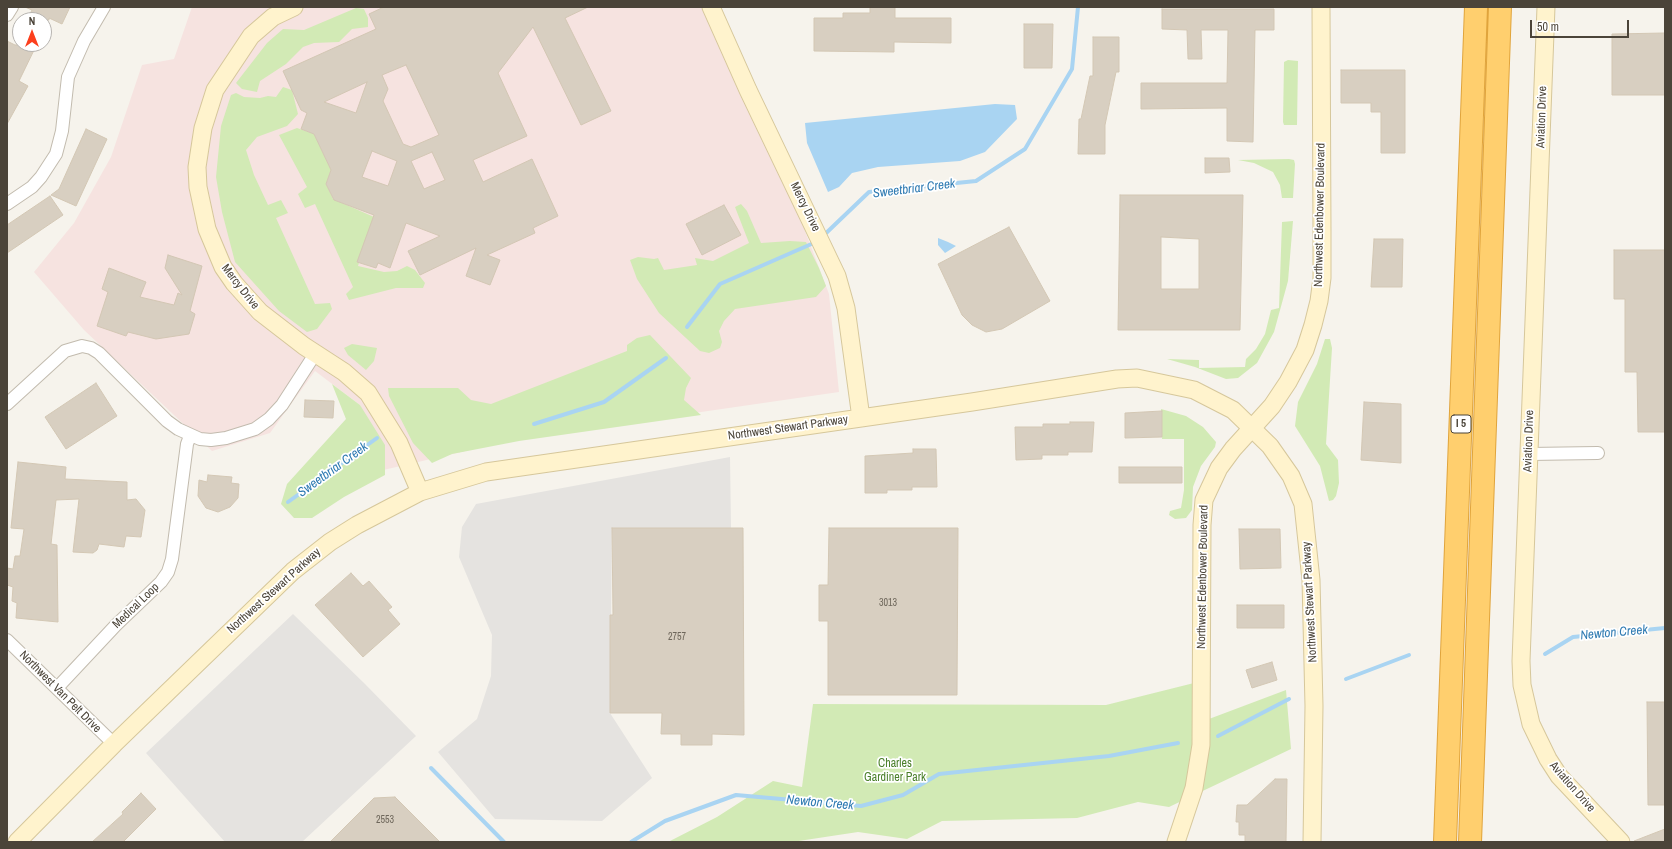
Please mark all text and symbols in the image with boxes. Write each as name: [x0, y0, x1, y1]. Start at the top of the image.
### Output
north arrow: [12, 12, 52, 52]
scale bar: [1532, 12, 1631, 38]
text: N: [29, 14, 35, 28]
text: 50 m: [1537, 19, 1559, 35]
street label: Aviation Drive: [1534, 86, 1550, 148]
street label: Northwest Edenbower Boulevard: [1312, 143, 1328, 287]
water label: Sweetbriar Creek: [872, 176, 956, 202]
street label: Mercy Drive: [787, 180, 823, 234]
street label: Mercy Drive: [218, 262, 262, 312]
street label: Aviation Drive: [1521, 410, 1537, 472]
street label: Northwest Stewart Parkway: [727, 412, 849, 444]
road number: I 5: [1451, 415, 1471, 433]
water label: Sweetbriar Creek: [295, 439, 371, 501]
street label: Northwest Edenbower Boulevard: [1195, 505, 1211, 649]
street label: Northwest Stewart Parkway: [1300, 541, 1320, 663]
street label: Northwest Stewart Parkway: [224, 545, 324, 637]
street label: Medical Loop: [110, 580, 162, 632]
house number: 3013: [879, 597, 897, 609]
water label: Newton Creek: [1580, 622, 1648, 644]
house number: 2757: [668, 631, 686, 643]
street label: Northwest Van Pelt Drive: [16, 648, 104, 736]
park label: Charles Gardiner Park: [864, 757, 926, 785]
street label: Aviation Drive: [1546, 759, 1598, 815]
water label: Newton Creek: [786, 792, 854, 814]
house number: 2553: [376, 814, 394, 826]

